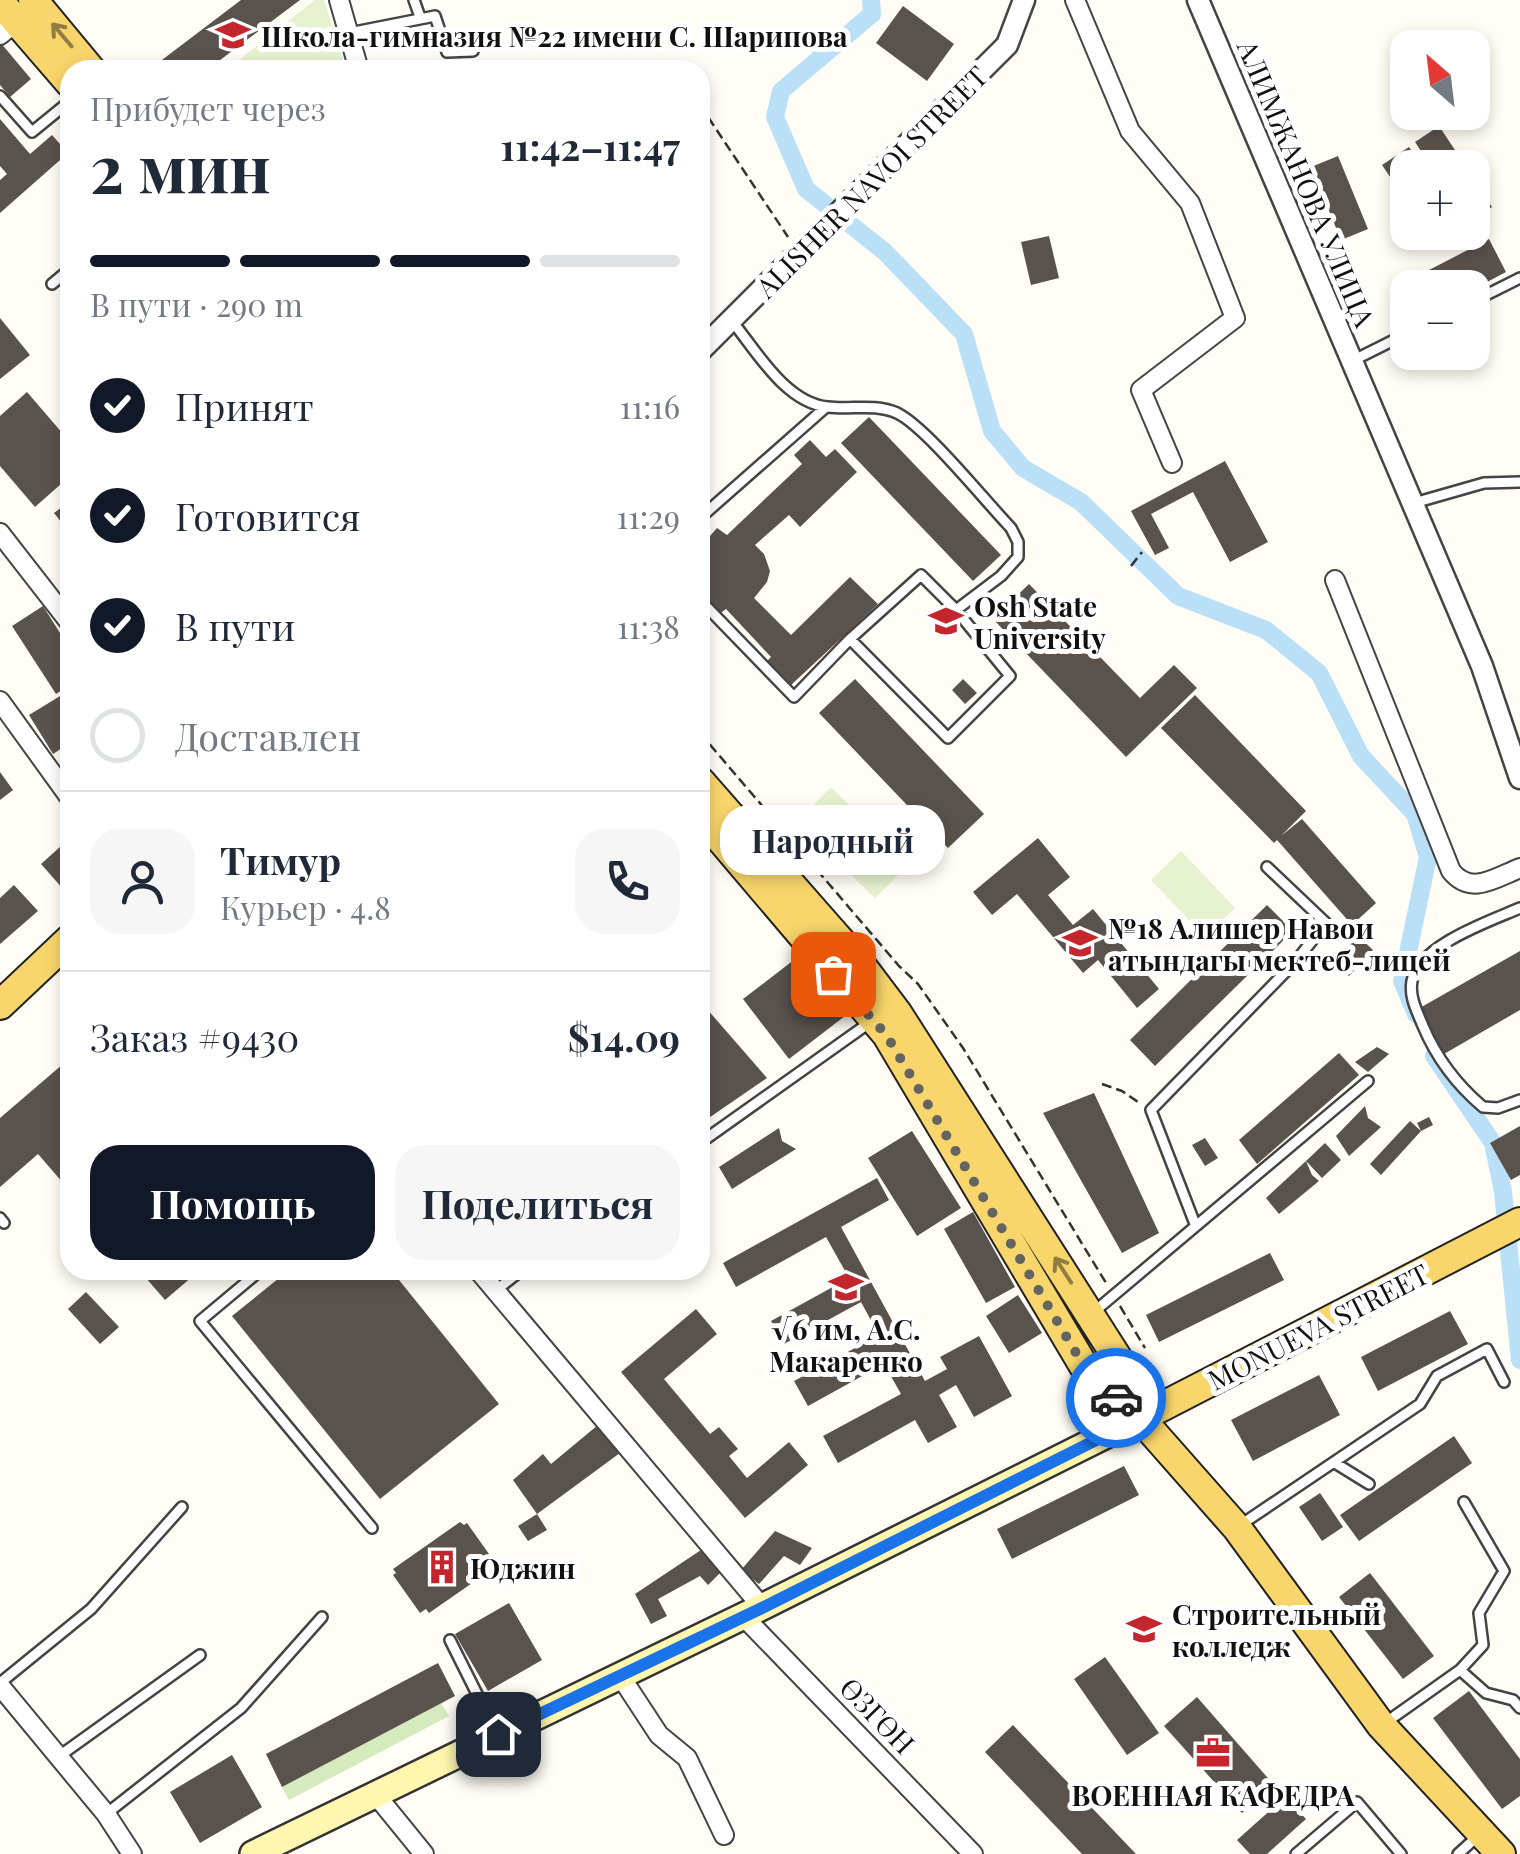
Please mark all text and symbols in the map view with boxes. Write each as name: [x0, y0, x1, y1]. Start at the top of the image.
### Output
school or university icon: Школа-гимназия №22 имени С. Шарипова: [214, 16, 252, 54]
place label: Школа-гимназия №22 имени С. Шарипова: [261, 17, 848, 54]
one-way arrow: [51, 23, 74, 48]
north arrow: [1390, 30, 1490, 130]
map controls: [1390, 30, 1490, 370]
street label: АЛИМЖАНОВА УЛИЦА: [1229, 33, 1384, 332]
street label: ALISHER NAVOI STREET: [746, 57, 995, 306]
text: Прибудет через: [90, 86, 326, 129]
text: 11:42–11:47: [500, 120, 680, 171]
text: 2 мин: [90, 123, 271, 209]
button: +: [1390, 150, 1490, 250]
button: −: [1390, 270, 1490, 370]
text: В пути · 290 m: [90, 282, 303, 325]
icon: check: [90, 378, 145, 433]
text: Принят: [175, 380, 314, 431]
text: 11:16: [619, 384, 680, 427]
icon: check: [90, 488, 145, 543]
text: Готовится: [175, 490, 361, 541]
text: 11:29: [616, 494, 680, 537]
place label: Osh State University: [974, 587, 1106, 656]
icon: check: [90, 598, 145, 653]
text: В пути: [175, 600, 295, 651]
school or university icon: Osh State University: [927, 602, 965, 640]
text: 11:38: [617, 604, 680, 647]
text: Доставлен: [175, 710, 361, 761]
callout: Народный: [720, 804, 946, 874]
text: Народный: [751, 818, 914, 861]
button: person: [90, 829, 195, 934]
button: phone: [575, 829, 680, 934]
text: Тимур: [220, 834, 341, 885]
text: Курьер · 4.8: [220, 885, 391, 928]
place label: №18 Алишер Навои атындагы мектеб-лицей: [1108, 909, 1451, 978]
school or university icon: №18 Алишер Навои атындагы мектеб-лицей: [1061, 924, 1099, 962]
pin: [791, 932, 876, 1017]
icon: bag: [806, 947, 861, 1002]
text: Заказ #9430: [90, 1011, 299, 1062]
text: $14.09: [568, 1011, 680, 1062]
button: Помощь: [90, 1145, 375, 1260]
button: Поделиться: [395, 1145, 680, 1260]
street label: MONUEVA STREET: [1201, 1254, 1435, 1398]
one-way arrow: [1053, 1256, 1074, 1285]
school or university icon: √6 им, А.С. Макаренко: [827, 1268, 865, 1306]
place label: √6 им, А.С. Макаренко: [769, 1310, 923, 1379]
courier: [1066, 1348, 1166, 1448]
icon: car: [1089, 1371, 1144, 1426]
building icon: Юджин: [423, 1548, 461, 1586]
place label: Юджин: [470, 1549, 576, 1586]
place label: Строительный колледж: [1172, 1595, 1381, 1664]
school or university icon: Строительный колледж: [1125, 1610, 1163, 1648]
street label: ӨЗГӨН: [833, 1669, 923, 1761]
pin: [456, 1692, 541, 1777]
icon: home: [471, 1707, 526, 1762]
office icon: ВОЕННАЯ КАФЕДРА: [1194, 1734, 1232, 1772]
place label: ВОЕННАЯ КАФЕДРА: [1072, 1776, 1355, 1813]

